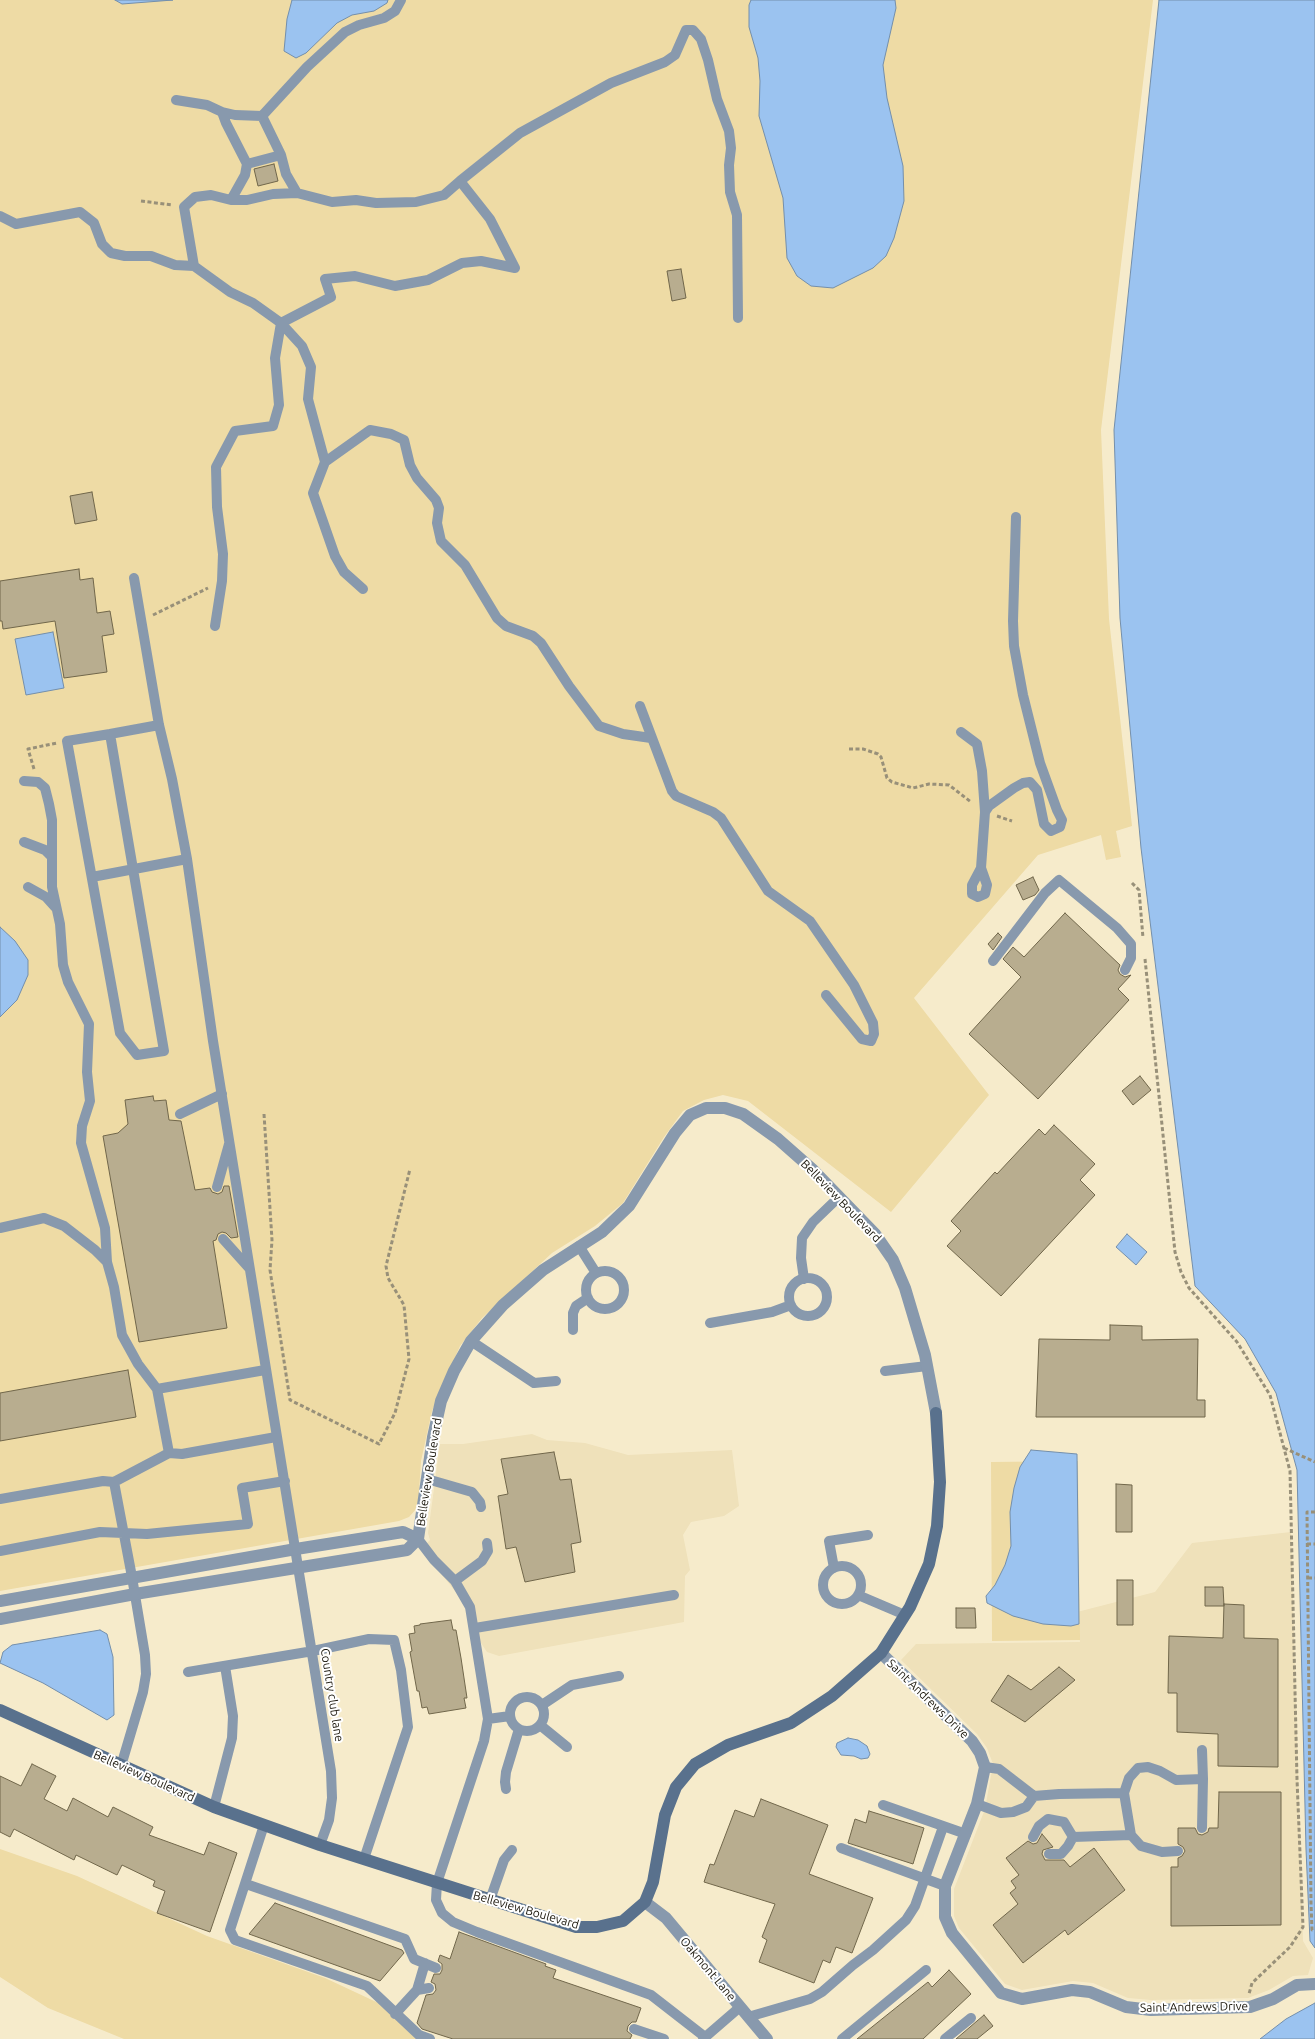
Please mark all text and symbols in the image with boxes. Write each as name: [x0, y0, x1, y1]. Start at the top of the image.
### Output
street label: Belleview Boulevard: [798, 1157, 884, 1245]
street label: Belleview Boulevard: [413, 1417, 445, 1527]
street label: Country club lane: [318, 1647, 346, 1743]
street label: Saint Andrews Drive: [884, 1656, 972, 1742]
street label: Belleview Boulevard: [91, 1747, 197, 1805]
street label: Belleview Boulevard: [471, 1888, 581, 1932]
street label: Oakmont Lane: [677, 1934, 739, 2004]
street label: Saint Andrews Drive: [1140, 1999, 1248, 2015]

